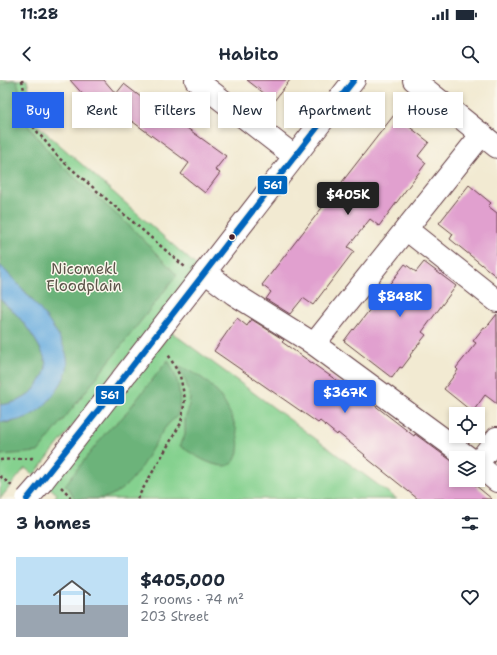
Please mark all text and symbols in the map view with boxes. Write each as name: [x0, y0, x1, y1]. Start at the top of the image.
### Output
text: 11:28: [20, 4, 58, 24]
text: Habito: [218, 42, 279, 66]
icon: back: [16, 43, 38, 65]
icon: search: [459, 43, 481, 65]
chip: Buy: [12, 92, 64, 128]
chip: Rent: [72, 92, 132, 128]
chip: Filters: [140, 92, 210, 128]
chip: New: [218, 92, 276, 128]
chip: Apartment: [284, 92, 385, 128]
chip: House: [393, 92, 463, 128]
line badge: 561: [257, 175, 288, 195]
text: 561: [264, 178, 282, 193]
pin: $405K: [320, 182, 376, 216]
text: $405K: [326, 186, 370, 203]
unlabelled marker: [227, 232, 237, 242]
park label: Nicomekl Floodplain: [46, 259, 122, 296]
pin: $848K: [372, 284, 428, 318]
text: $848K: [378, 288, 422, 305]
pin: $367K: [317, 380, 373, 414]
text: $367K: [323, 384, 367, 401]
line badge: 561: [95, 385, 125, 405]
text: 561: [101, 388, 119, 403]
map controls: [449, 407, 485, 487]
button: locate: [449, 407, 485, 443]
button: layers: [449, 451, 485, 487]
text: 3 homes: [16, 512, 91, 534]
icon: filters: [459, 512, 481, 534]
text: $405,000: [140, 569, 225, 591]
icon: home: [48, 573, 96, 621]
icon: heart: [459, 586, 481, 608]
text: 2 rooms · 74 m²: [140, 591, 244, 608]
text: 203 Street: [140, 608, 209, 625]

